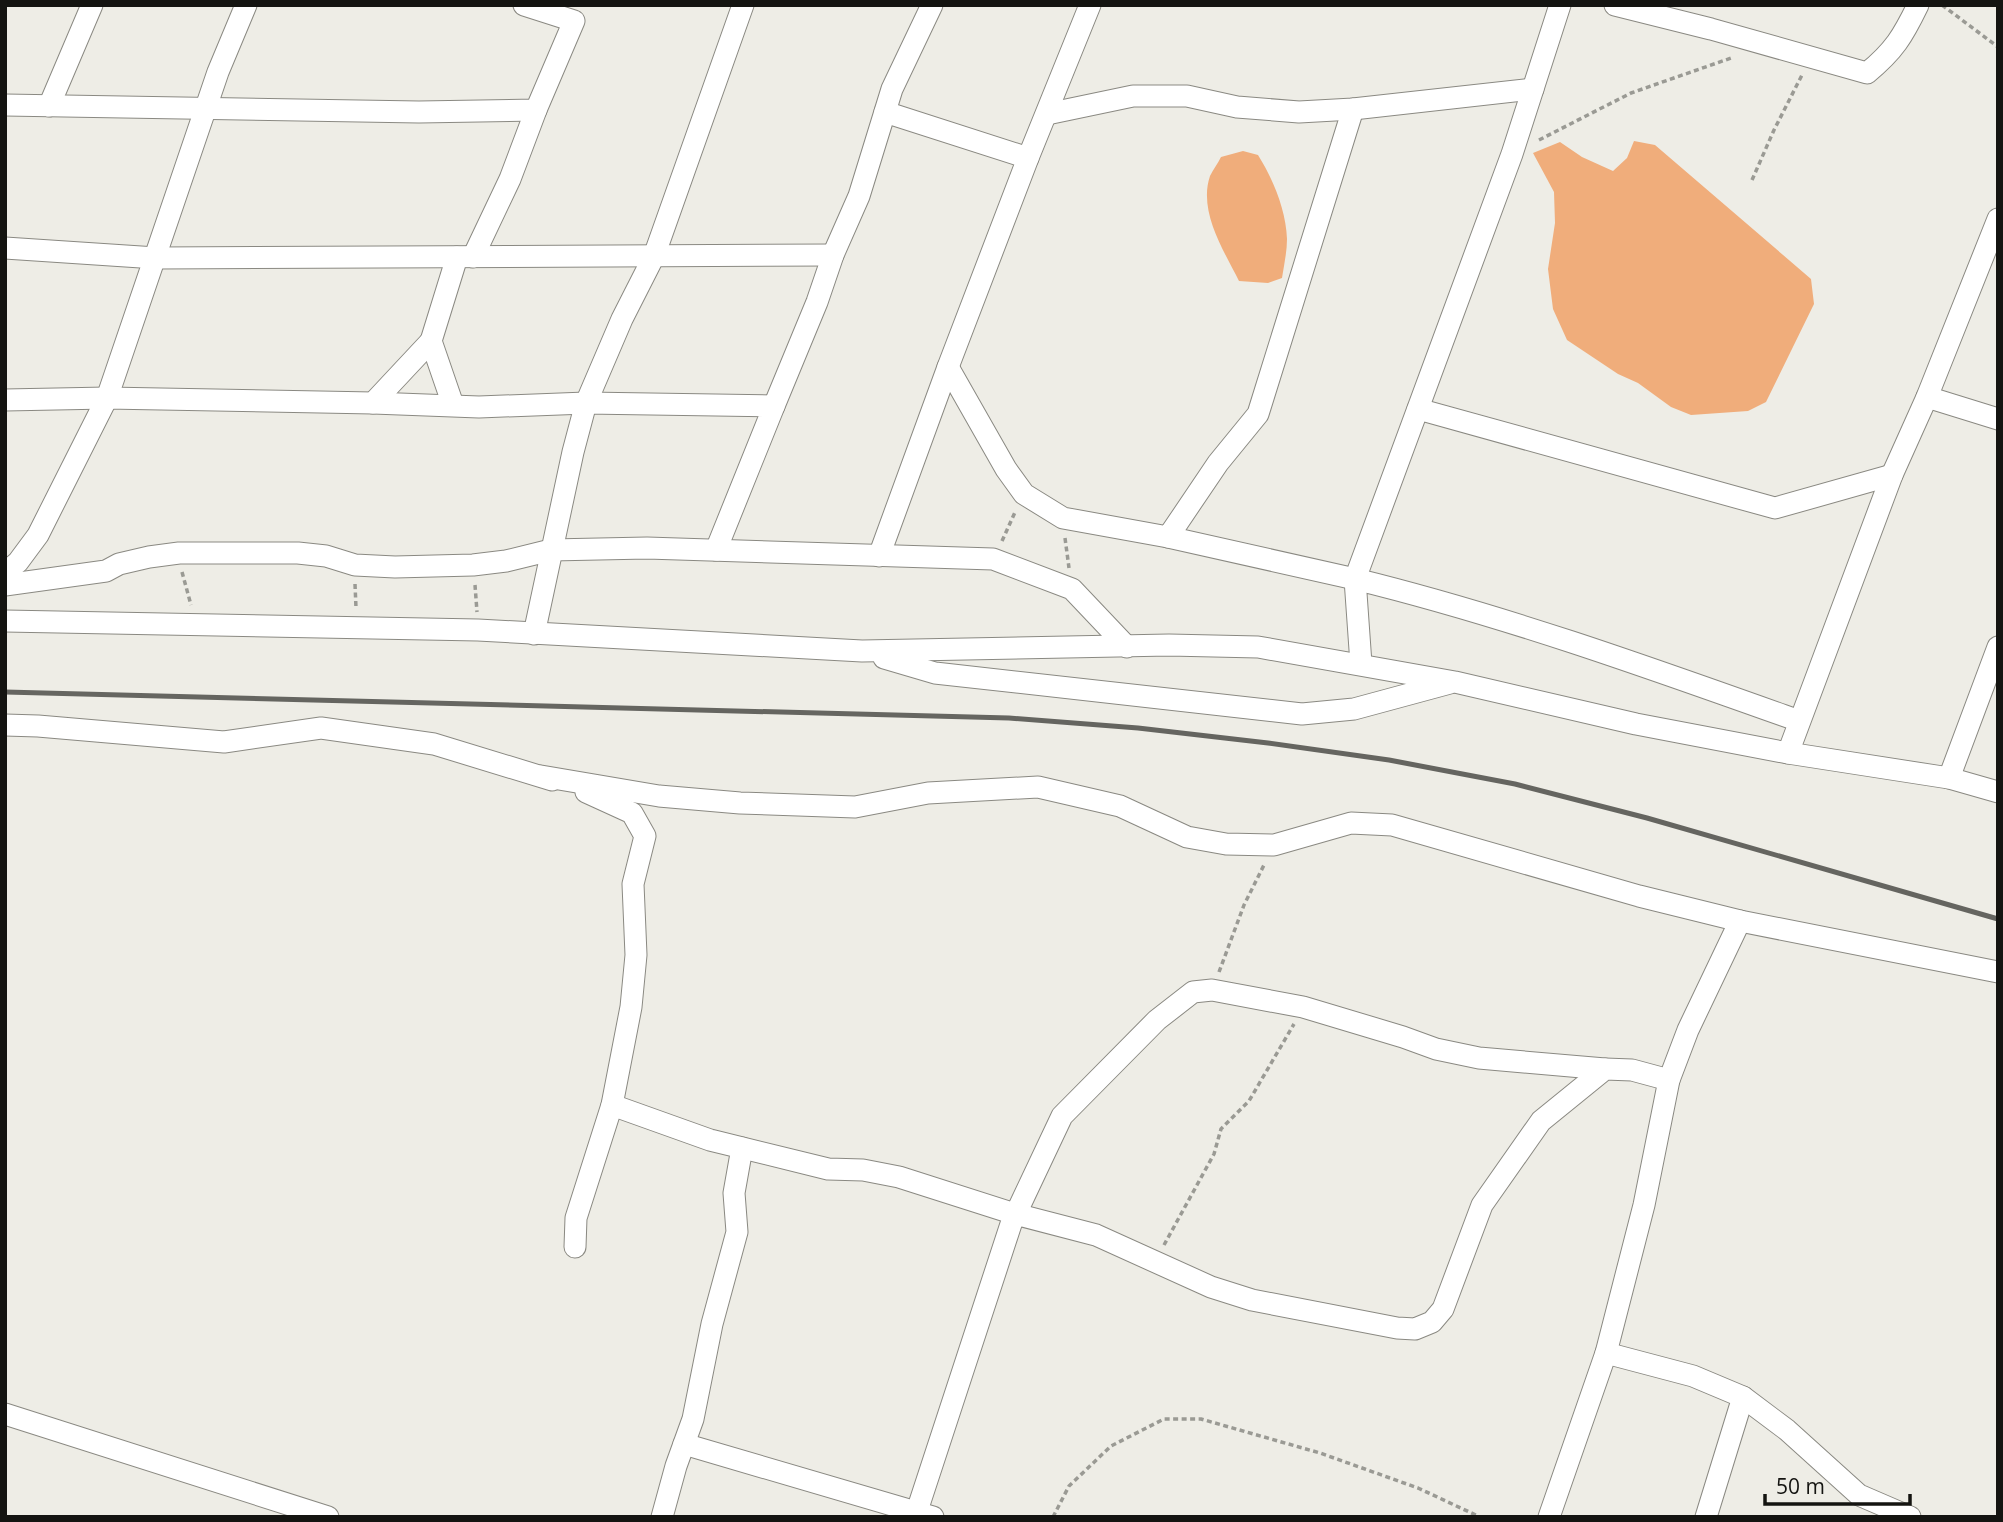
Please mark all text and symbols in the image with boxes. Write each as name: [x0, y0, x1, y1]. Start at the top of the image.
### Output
scale bar: [1765, 1462, 1910, 1506]
text: 50 m: [1776, 1472, 1825, 1500]

